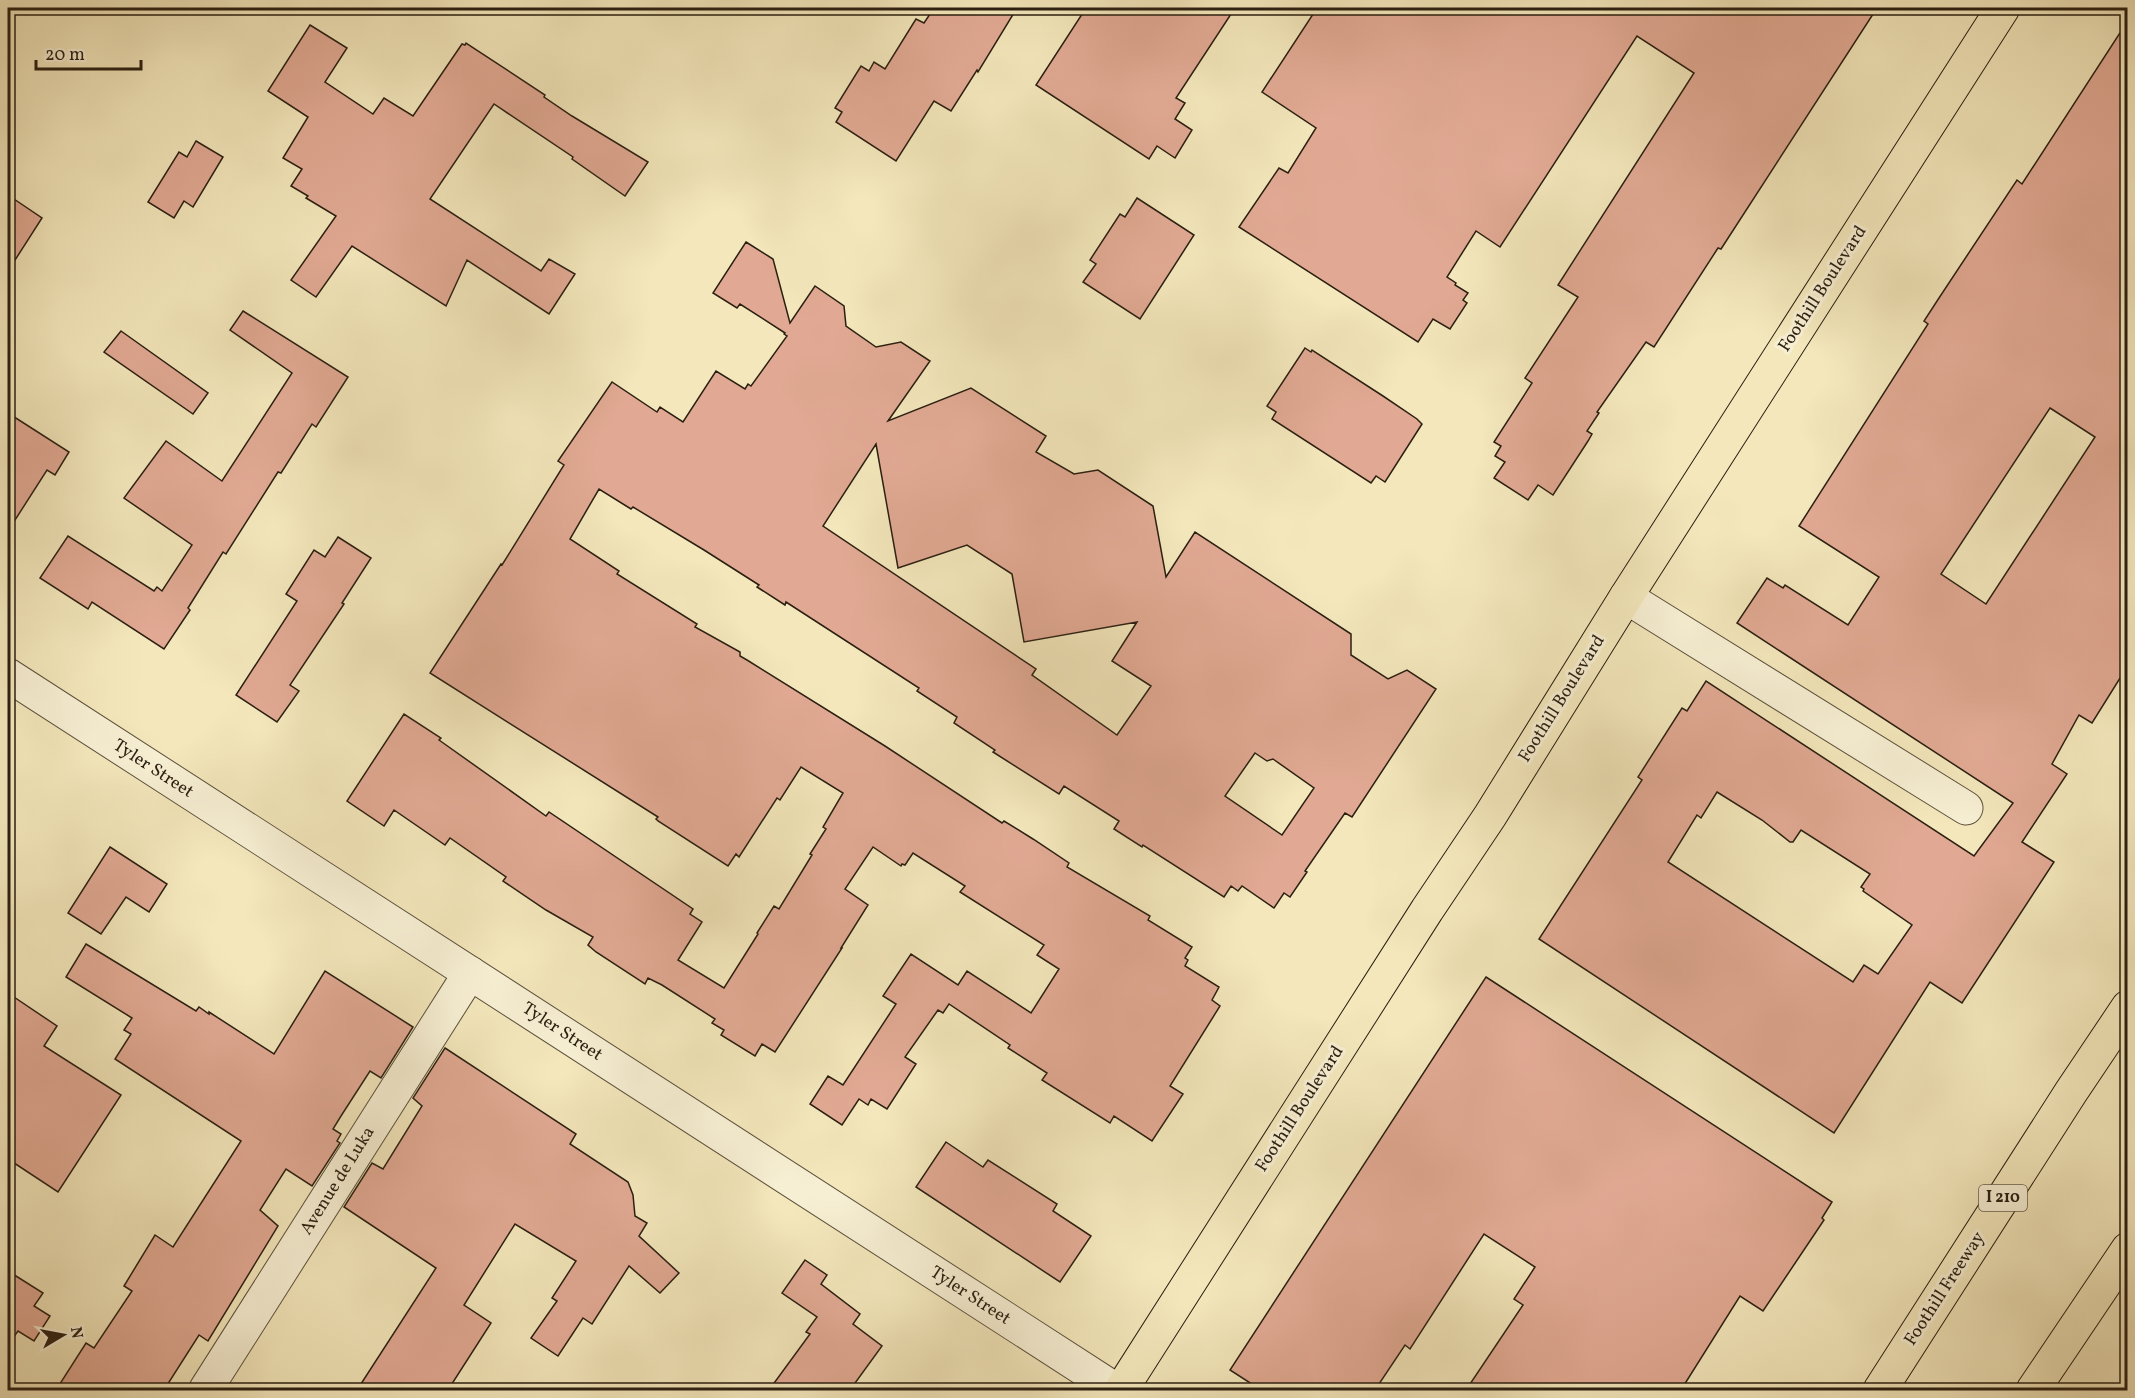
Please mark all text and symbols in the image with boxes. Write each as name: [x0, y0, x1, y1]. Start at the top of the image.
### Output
scale bar: [36, 33, 141, 71]
text: 20 m: [45, 43, 85, 68]
street label: Foothill Boulevard: [1773, 221, 1873, 357]
street label: Foothill Boulevard: [1513, 630, 1611, 768]
street label: Tyler Street: [108, 734, 198, 804]
street label: Tyler Street: [517, 997, 607, 1067]
street label: Foothill Boulevard: [1250, 1041, 1350, 1177]
street label: Avenue de Luka: [295, 1122, 381, 1240]
road number: I 210: [1979, 1185, 2027, 1211]
street label: Foothill Freeway: [1899, 1227, 1991, 1351]
street label: Tyler Street: [925, 1261, 1015, 1331]
north arrow: [33, 1305, 93, 1365]
text: N: [64, 1325, 88, 1341]

